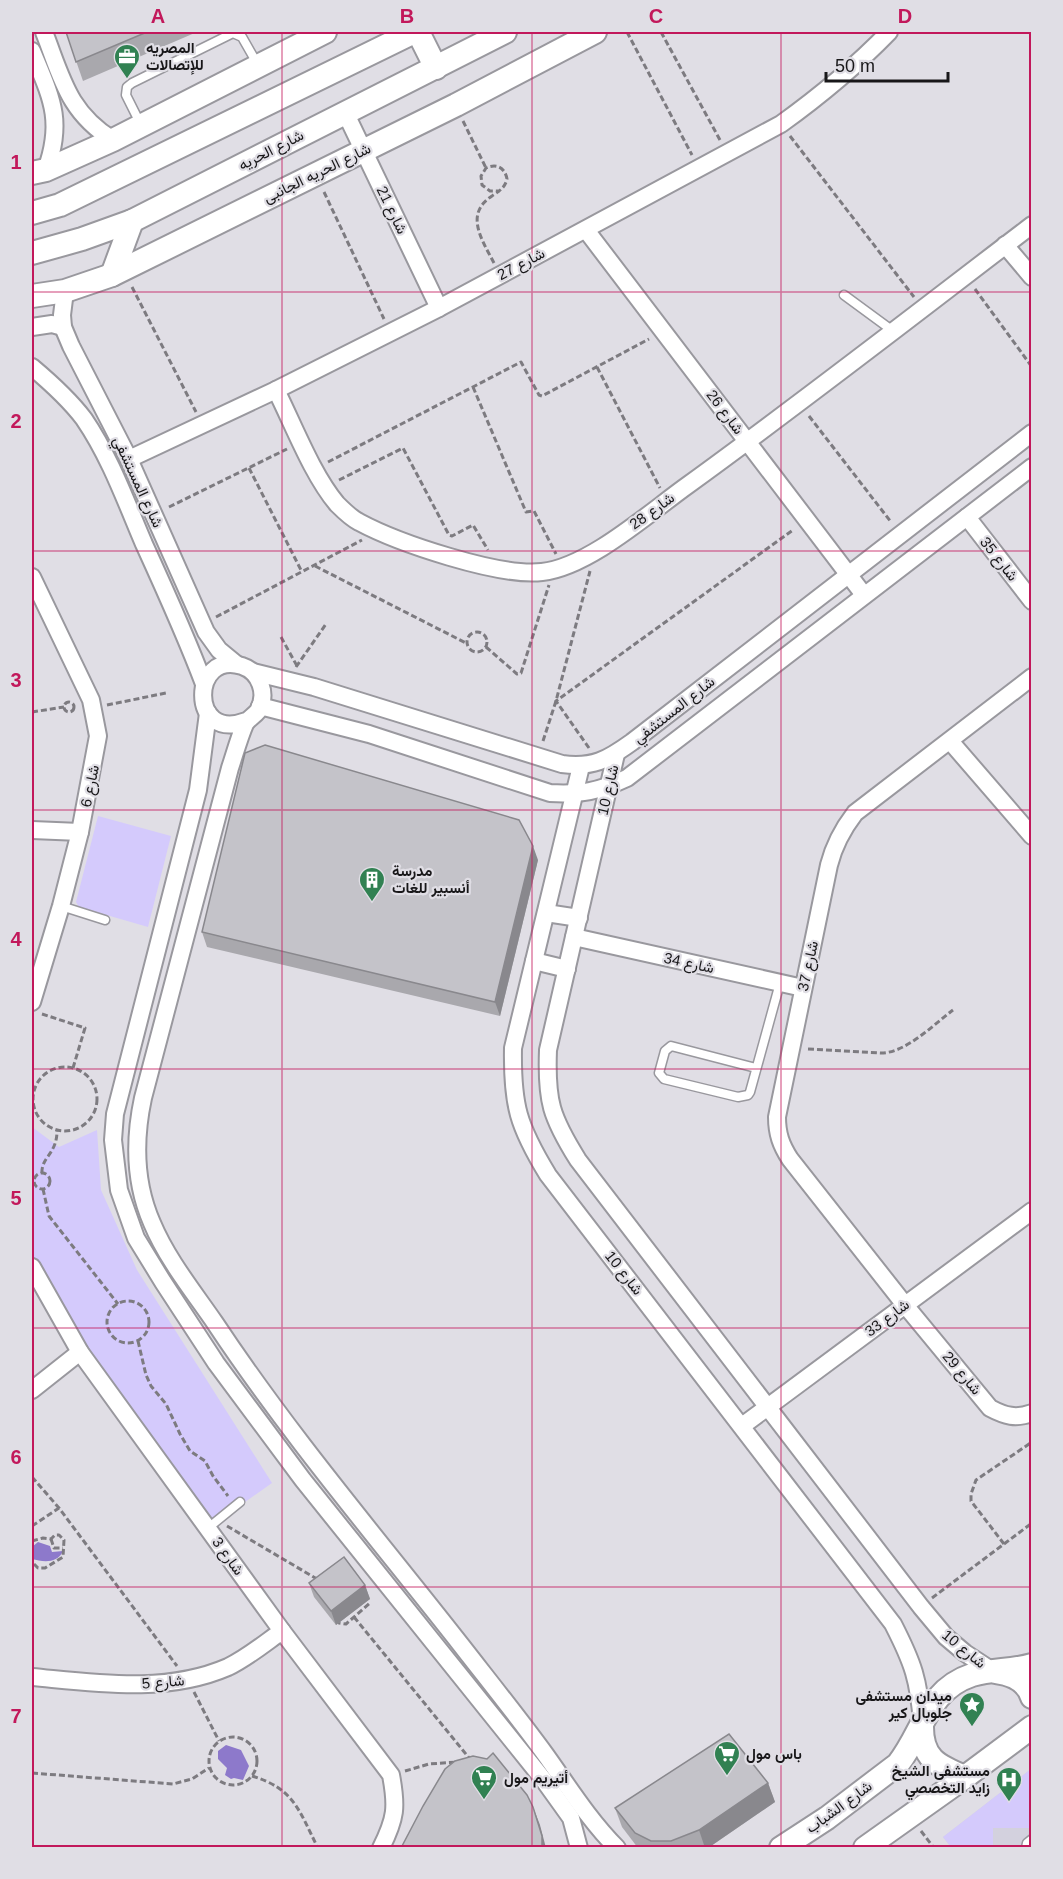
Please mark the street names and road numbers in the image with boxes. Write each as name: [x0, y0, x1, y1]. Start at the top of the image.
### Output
street label: شارع الحريه: [235, 126, 308, 176]
street label: شارع الحريه الجانبى: [260, 139, 375, 209]
street label: شارع 21: [371, 183, 411, 238]
street label: شارع 27: [494, 244, 549, 286]
street label: شارع 26: [701, 386, 748, 439]
street label: شارع المستشفي: [105, 433, 167, 532]
street label: شارع 28: [626, 489, 679, 535]
street label: شارع 35: [975, 533, 1022, 586]
street label: شارع المستشفي: [630, 672, 721, 751]
street label: شارع 6: [77, 763, 105, 809]
street label: شارع 10: [593, 763, 624, 817]
street label: شارع 37: [794, 939, 824, 993]
street label: شارع 34: [662, 949, 716, 979]
street label: شارع 10: [600, 1247, 647, 1300]
street label: شارع 33: [861, 1295, 914, 1342]
street label: شارع 29: [937, 1348, 985, 1400]
street label: شارع 3: [207, 1533, 248, 1580]
street label: شارع 10: [937, 1626, 990, 1674]
street label: شارع 5: [141, 1671, 185, 1695]
street label: شارع الشباب: [803, 1777, 877, 1839]

